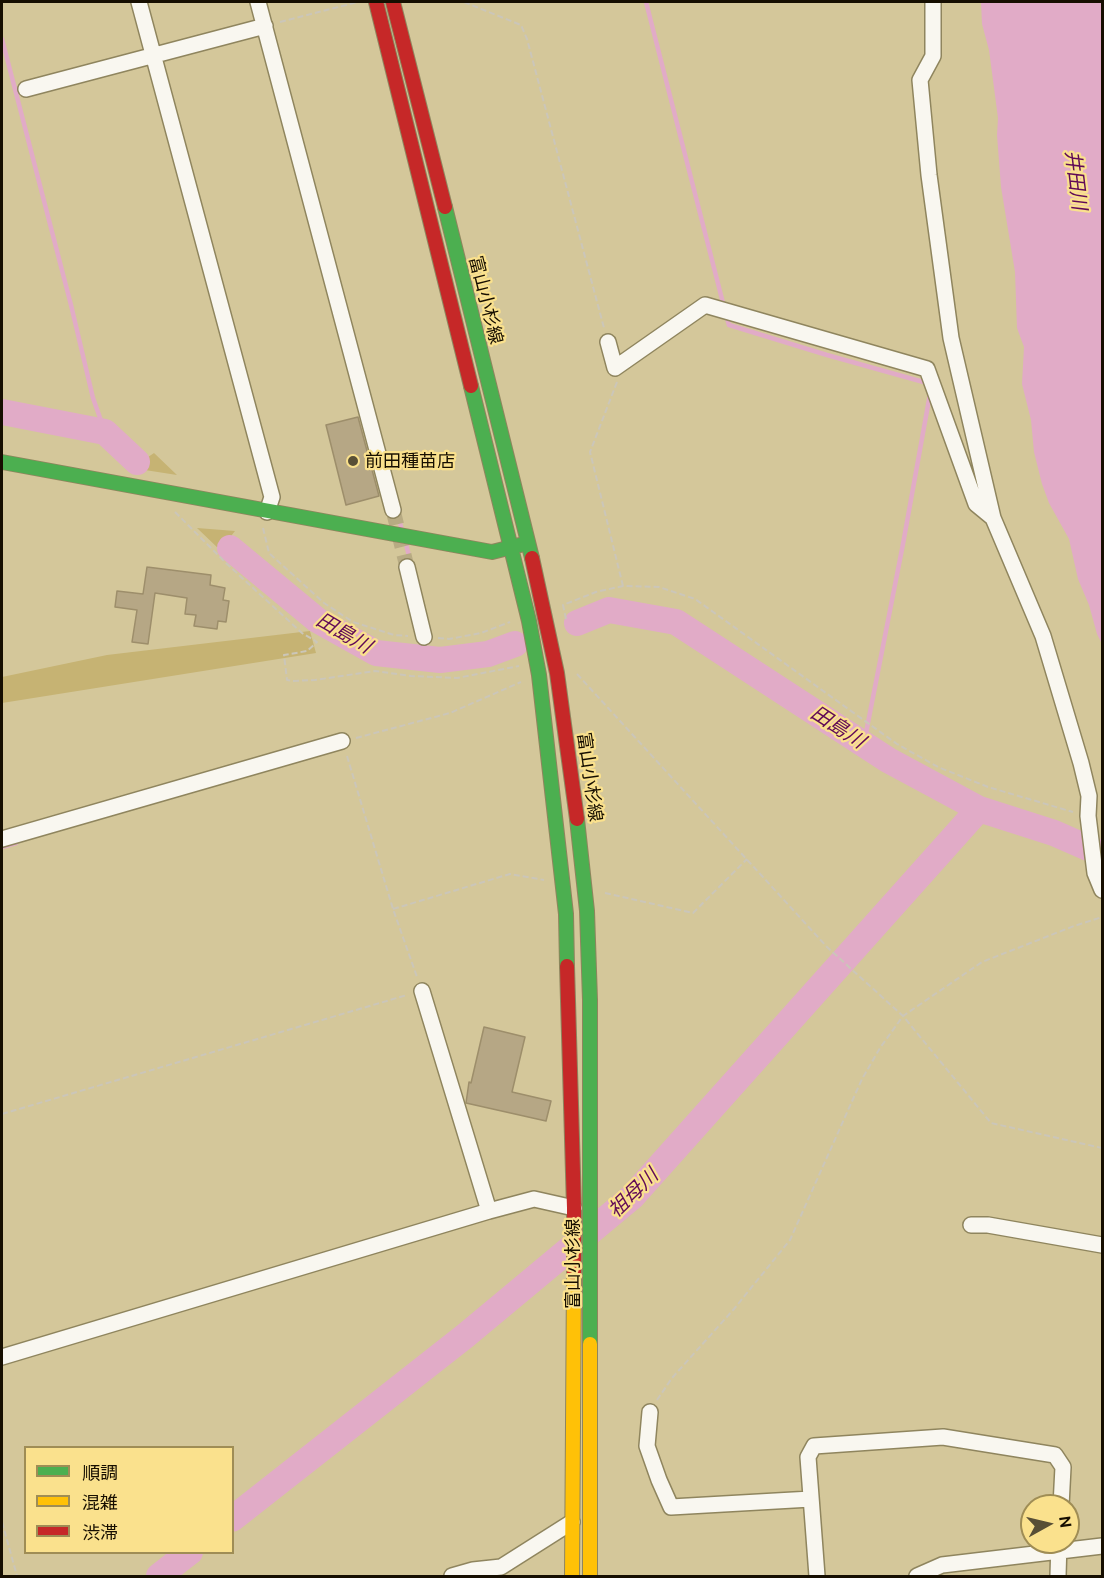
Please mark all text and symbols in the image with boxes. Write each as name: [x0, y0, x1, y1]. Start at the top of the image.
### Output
water label: 井田川: [1060, 149, 1092, 211]
street label: 富山小杉線: [465, 254, 507, 346]
place label: 前田種苗店: [365, 450, 455, 472]
marker: 前田種苗店: [346, 454, 360, 468]
water label: 田島川: [312, 608, 376, 658]
water label: 田島川: [806, 701, 870, 753]
street label: 富山小杉線: [573, 731, 607, 823]
water label: 祖母川: [603, 1164, 663, 1222]
street label: 富山小杉線: [562, 1219, 584, 1309]
legend: [24, 1446, 234, 1554]
text: 順調: [82, 1462, 118, 1482]
text: 混雑: [82, 1492, 118, 1512]
north arrow: [1020, 1494, 1080, 1554]
text: N: [1056, 1515, 1076, 1529]
text: 渋滞: [82, 1522, 118, 1542]

